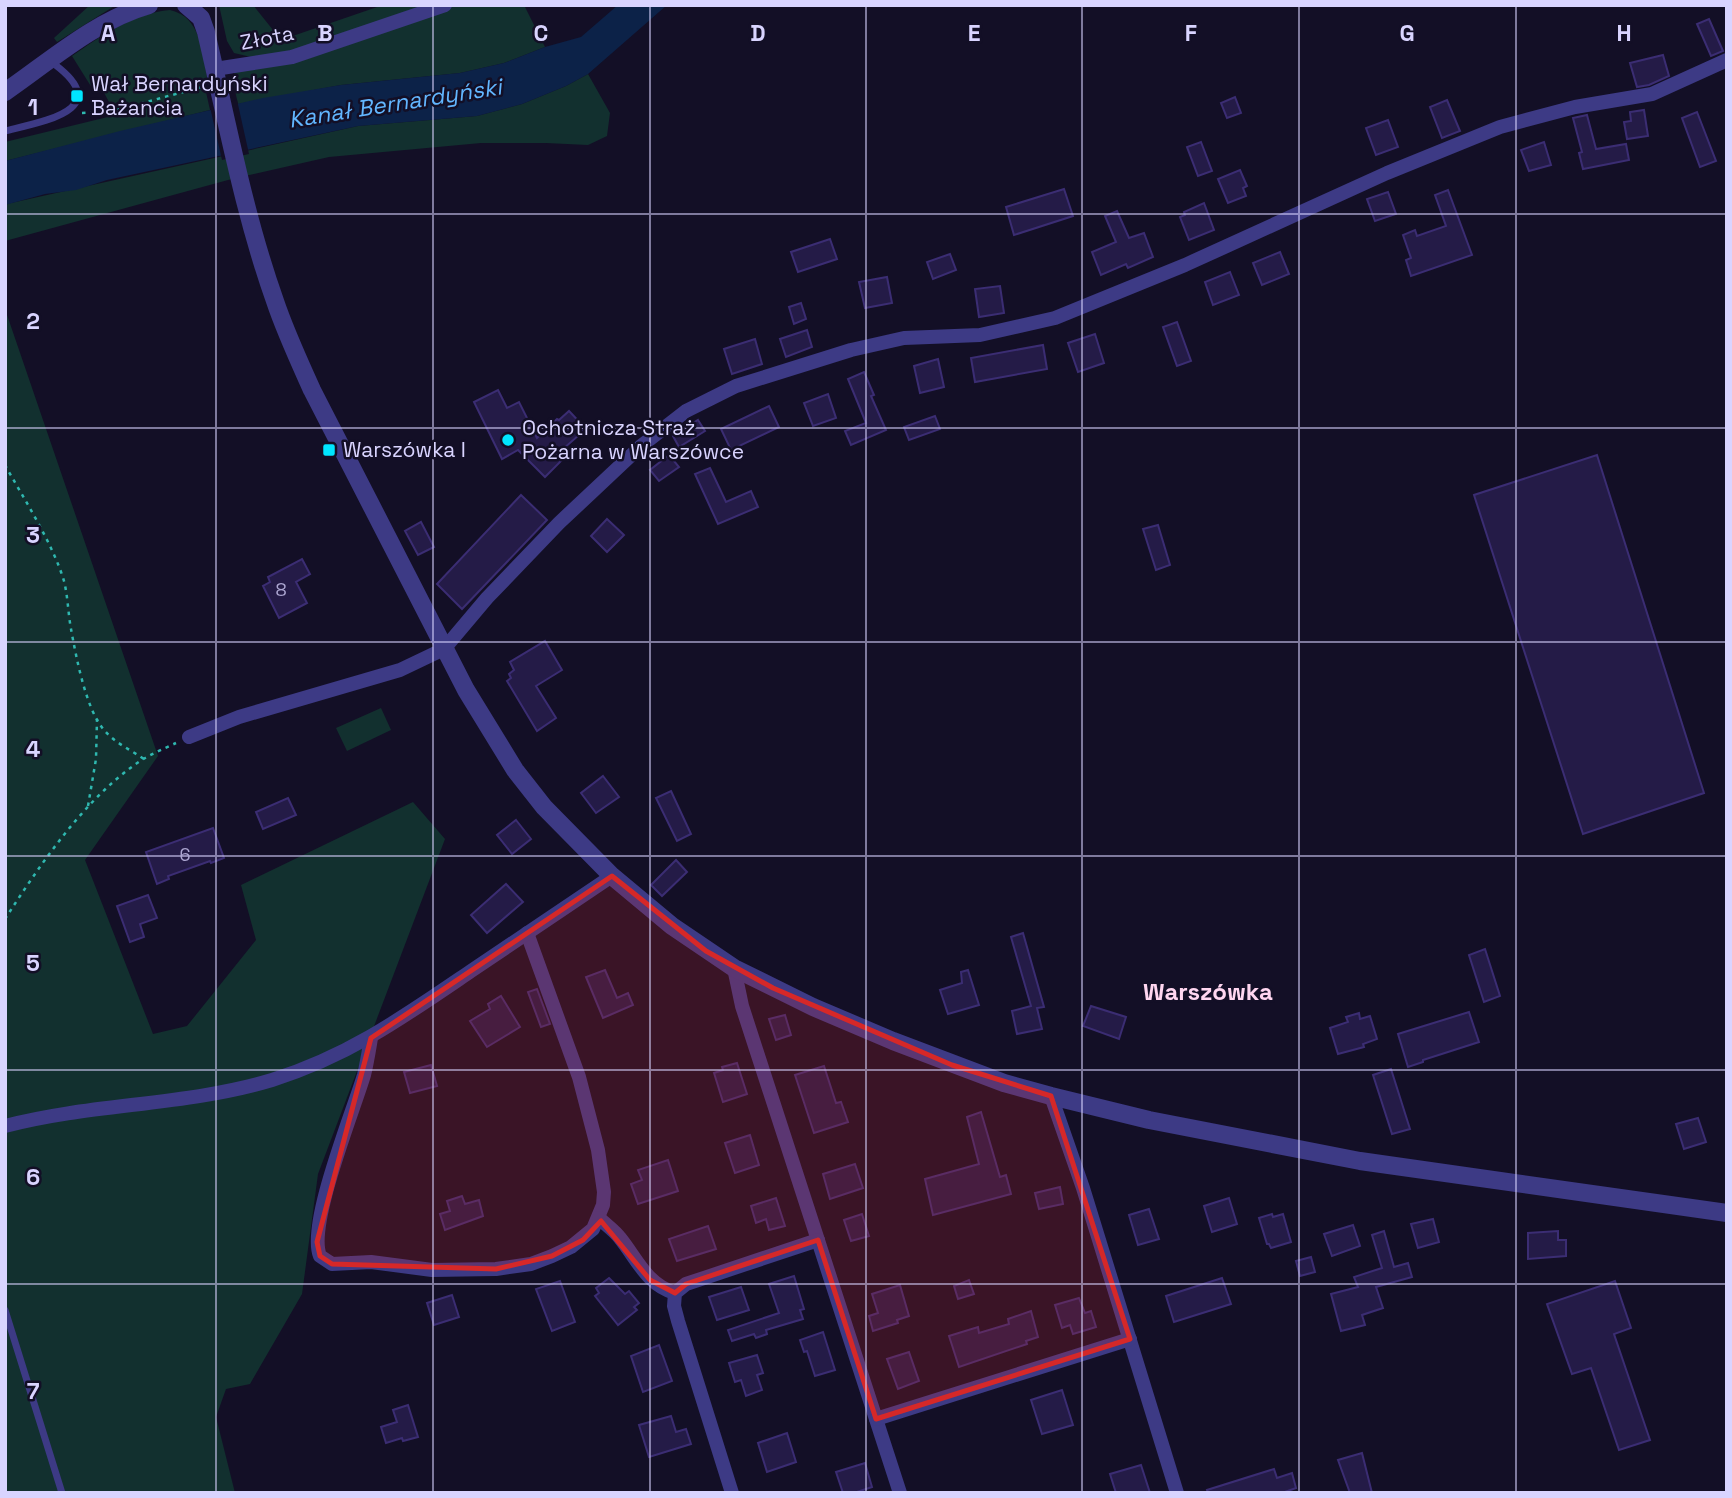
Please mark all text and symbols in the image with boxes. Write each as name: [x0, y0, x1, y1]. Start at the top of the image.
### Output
text: A: [101, 18, 116, 48]
text: B: [317, 18, 333, 48]
text: C: [534, 18, 548, 48]
text: D: [750, 18, 766, 48]
text: E: [968, 18, 980, 48]
text: F: [1185, 18, 1197, 48]
text: G: [1399, 18, 1415, 48]
text: H: [1616, 18, 1632, 48]
street label: Złota: [238, 19, 296, 56]
place label: Wał Bernardyński Bażancia: [91, 70, 268, 121]
water label: Kanał Bernardyński: [286, 71, 506, 135]
marker: Wał Bernardyński Bażancia: [69, 88, 85, 104]
text: 1: [28, 92, 38, 122]
text: 2: [26, 306, 40, 336]
place label: Ochotnicza Straż Pożarna w Warszówce: [522, 414, 744, 465]
marker: Ochotnicza Straż Pożarna w Warszówce: [500, 432, 516, 448]
place label: Warszówka I: [343, 436, 466, 463]
marker: Warszówka I: [321, 442, 337, 458]
text: 3: [26, 520, 40, 550]
house number: 8: [275, 578, 287, 601]
text: 4: [26, 734, 41, 764]
house number: 6: [179, 843, 191, 866]
text: 5: [26, 948, 40, 978]
district label: Warszówka: [1143, 976, 1273, 1007]
text: 6: [26, 1162, 40, 1192]
text: 7: [27, 1376, 40, 1406]

